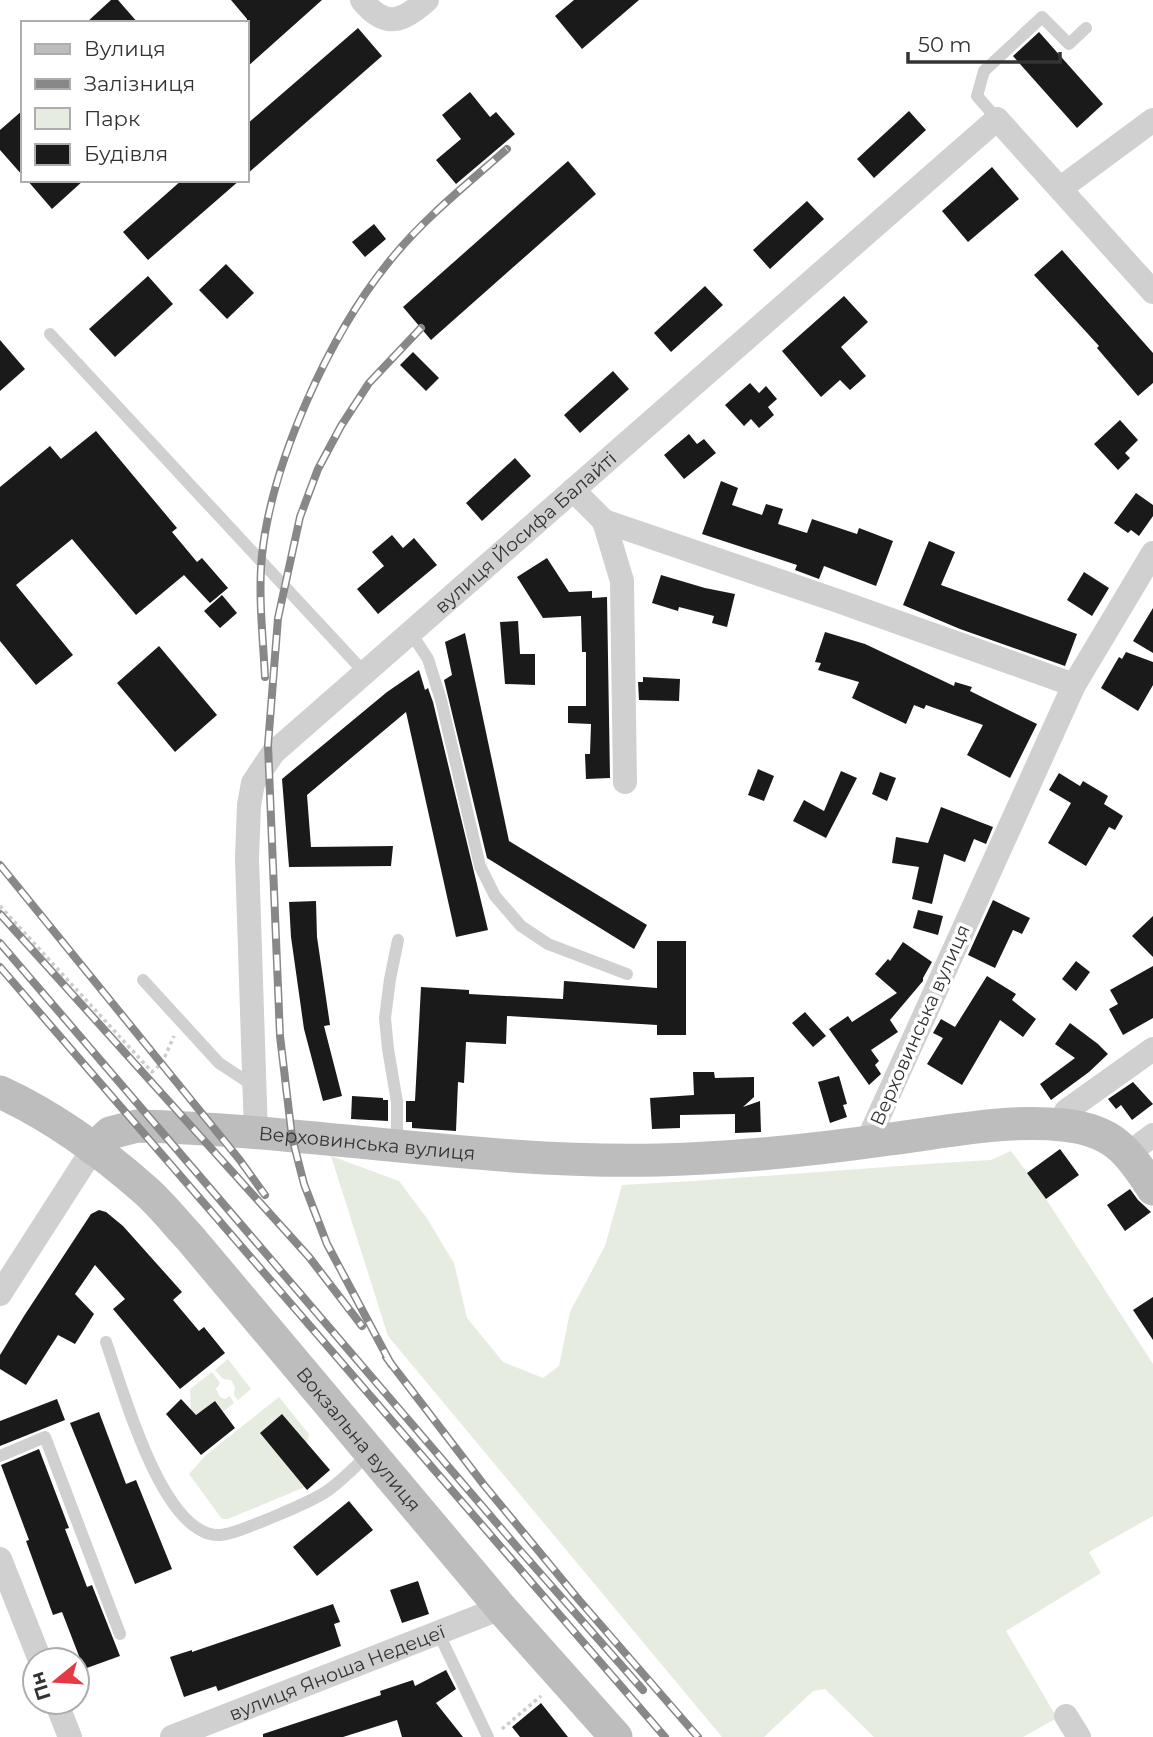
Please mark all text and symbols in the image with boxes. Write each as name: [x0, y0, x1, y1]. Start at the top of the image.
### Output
legend: [21, 21, 248, 182]
scale bar: [908, 21, 1060, 65]
text: 50 m: [918, 32, 972, 57]
text: Вулиця: [84, 36, 166, 61]
text: Залізниця: [84, 71, 195, 96]
text: Парк: [84, 106, 140, 131]
text: Будівля: [84, 141, 168, 166]
street label: вулиця Йосифа Балайті: [430, 446, 621, 618]
street label: Верховинська вулиця: [865, 921, 975, 1129]
street label: Верховинська вулиця: [258, 1121, 476, 1165]
street label: Вокзальна вулиця: [292, 1362, 426, 1516]
street label: вулиця Яноша Недецеї: [226, 1620, 448, 1725]
north arrow: [21, 1646, 91, 1716]
text: Пн: [25, 1669, 56, 1703]

